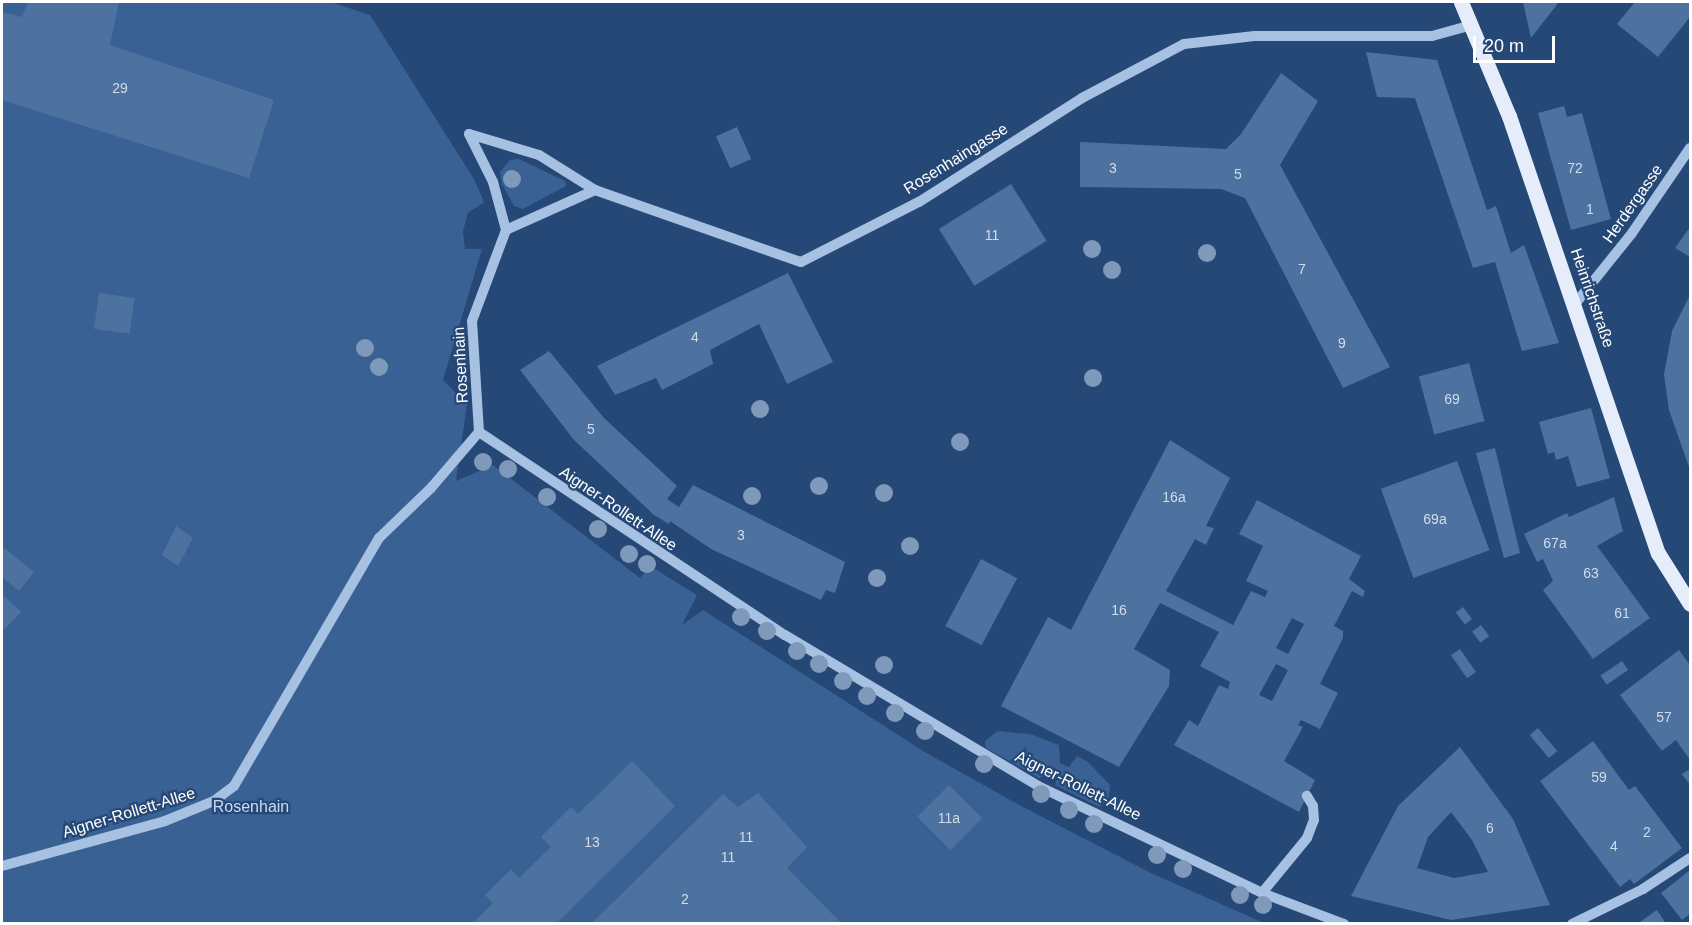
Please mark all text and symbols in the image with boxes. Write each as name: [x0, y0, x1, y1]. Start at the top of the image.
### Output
scale bar: [1476, 24, 1558, 62]
text: 20 m: [1484, 36, 1524, 56]
house number: 29: [112, 80, 128, 96]
street label: Rosenhaingasse: [900, 119, 1012, 199]
house number: 3: [1109, 160, 1117, 176]
house number: 72: [1567, 160, 1583, 176]
street label: Herdergasse: [1599, 161, 1667, 247]
house number: 5: [1234, 166, 1242, 182]
house number: 1: [1586, 201, 1594, 217]
house number: 11: [985, 227, 999, 243]
street label: Heinrichstraße: [1566, 246, 1618, 350]
house number: 7: [1298, 261, 1306, 277]
street label: Rosenhain: [449, 326, 473, 404]
house number: 4: [691, 329, 699, 345]
house number: 9: [1338, 335, 1346, 351]
house number: 69: [1444, 391, 1460, 407]
house number: 5: [587, 421, 595, 437]
street label: Aigner-Rollett-Allee: [555, 463, 681, 555]
house number: 16a: [1162, 489, 1186, 505]
house number: 69a: [1423, 511, 1447, 527]
house number: 3: [737, 527, 745, 543]
house number: 67a: [1543, 535, 1567, 551]
house number: 63: [1583, 565, 1599, 581]
house number: 16: [1111, 602, 1127, 618]
house number: 61: [1614, 605, 1630, 621]
house number: 57: [1656, 709, 1672, 725]
street label: Aigner-Rollett-Allee: [1012, 747, 1144, 825]
house number: 59: [1591, 769, 1607, 785]
street label: Aigner-Rollett-Allee: [60, 784, 198, 842]
park label: Rosenhain: [213, 797, 289, 817]
house number: 11a: [938, 810, 960, 826]
house number: 6: [1486, 820, 1494, 836]
house number: 2: [1643, 824, 1651, 840]
house number: 11: [739, 829, 753, 845]
house number: 13: [584, 834, 600, 850]
house number: 4: [1610, 838, 1618, 854]
house number: 11: [721, 849, 735, 865]
house number: 2: [681, 891, 689, 907]

